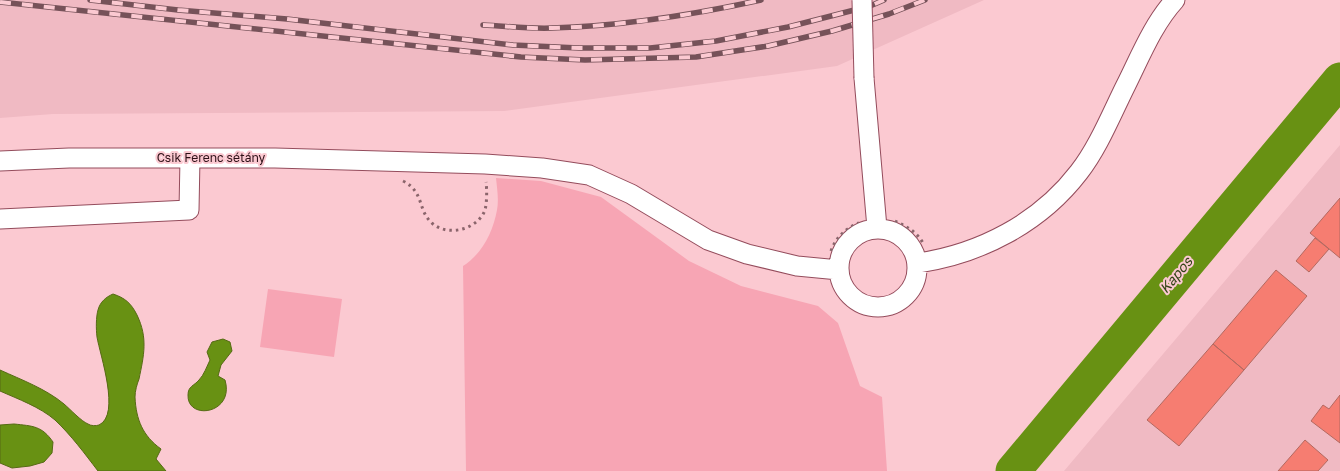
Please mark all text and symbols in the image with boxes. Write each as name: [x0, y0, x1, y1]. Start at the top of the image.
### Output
street label: Csik Ferenc sétány: [157, 150, 266, 165]
water label: Kapos: [1156, 253, 1196, 296]

